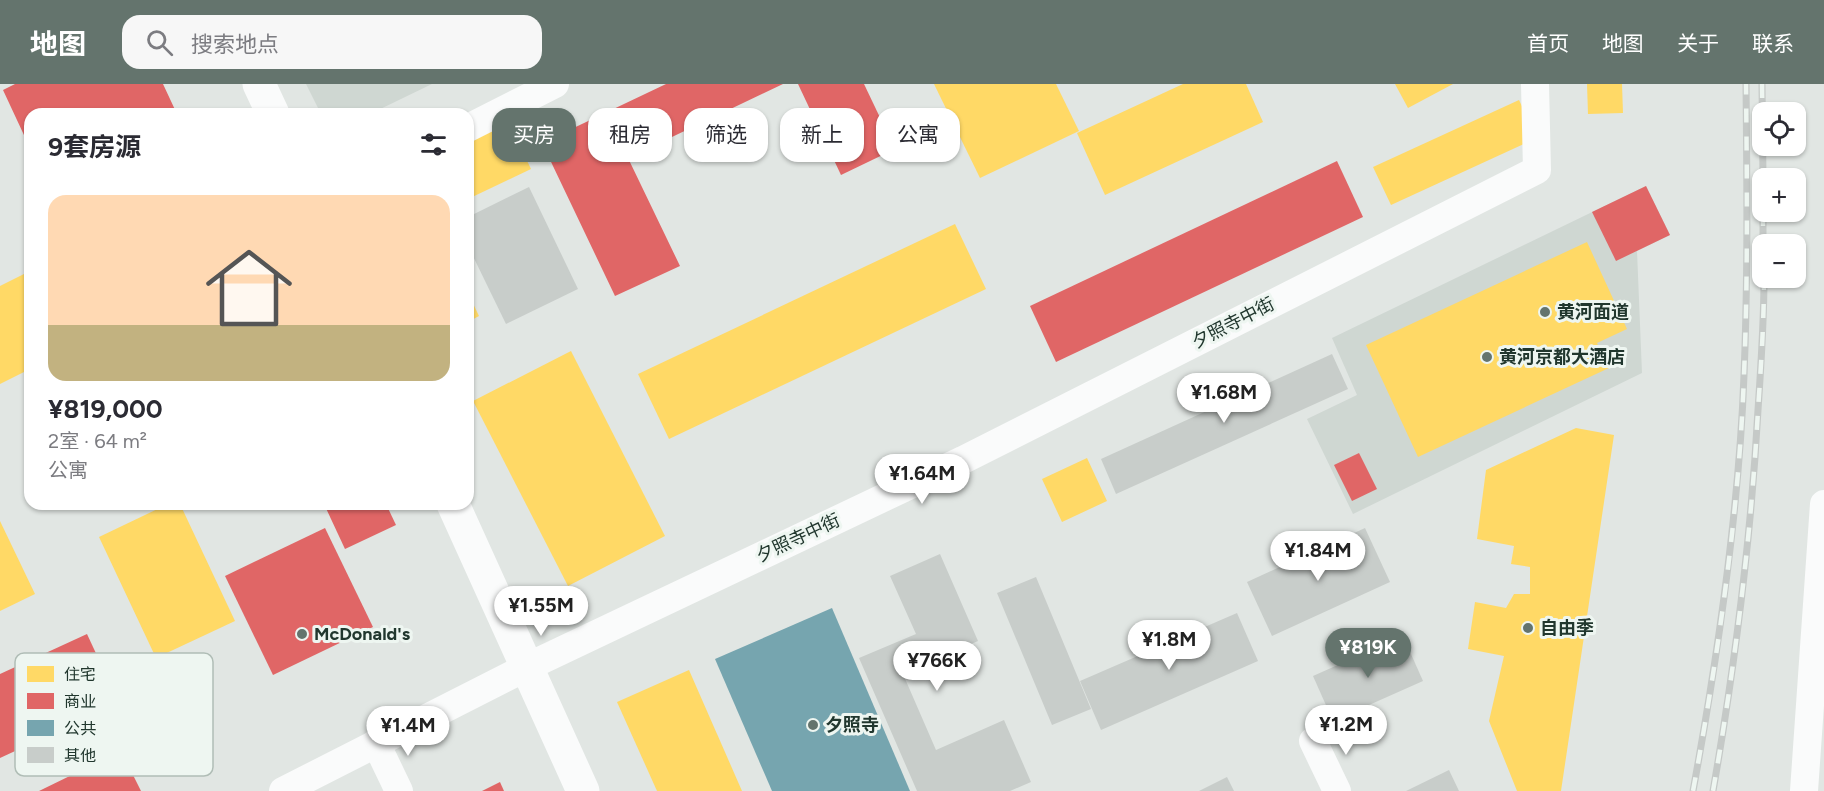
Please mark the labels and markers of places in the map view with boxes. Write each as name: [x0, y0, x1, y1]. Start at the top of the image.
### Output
place label: 黄河面道: [1557, 301, 1629, 323]
marker: 黄河面道: [1538, 305, 1552, 319]
place label: 黄河京都大酒店: [1499, 346, 1625, 368]
marker: 黄河京都大酒店: [1480, 350, 1494, 364]
pin: ¥1.68M: [1175, 373, 1273, 424]
pin: ¥1.64M: [873, 454, 971, 505]
pin: ¥1.84M: [1269, 531, 1367, 582]
pin: ¥1.55M: [492, 586, 590, 637]
place label: 自由季: [1540, 617, 1594, 639]
pin: ¥1.8M: [1127, 620, 1211, 671]
marker: 自由季: [1521, 621, 1535, 635]
place label: McDonald's: [314, 623, 411, 645]
marker: McDonald's: [295, 627, 309, 641]
pin: ¥819K: [1326, 628, 1410, 679]
pin: ¥766K: [895, 641, 979, 692]
pin: ¥1.2M: [1304, 705, 1388, 756]
pin: ¥1.4M: [366, 706, 450, 757]
place label: 夕照寺: [825, 714, 879, 736]
marker: 夕照寺: [806, 718, 820, 732]

